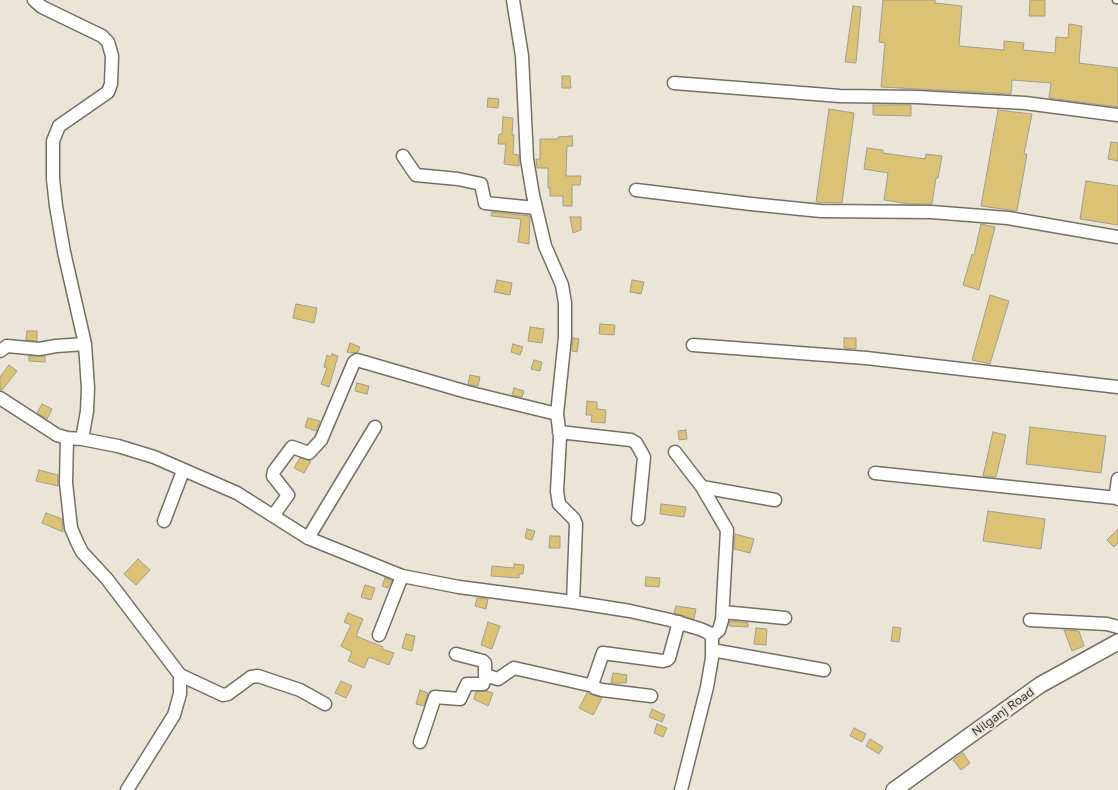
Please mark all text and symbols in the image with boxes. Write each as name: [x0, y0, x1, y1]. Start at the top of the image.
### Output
street label: Nilganj Road: [969, 685, 1037, 739]

